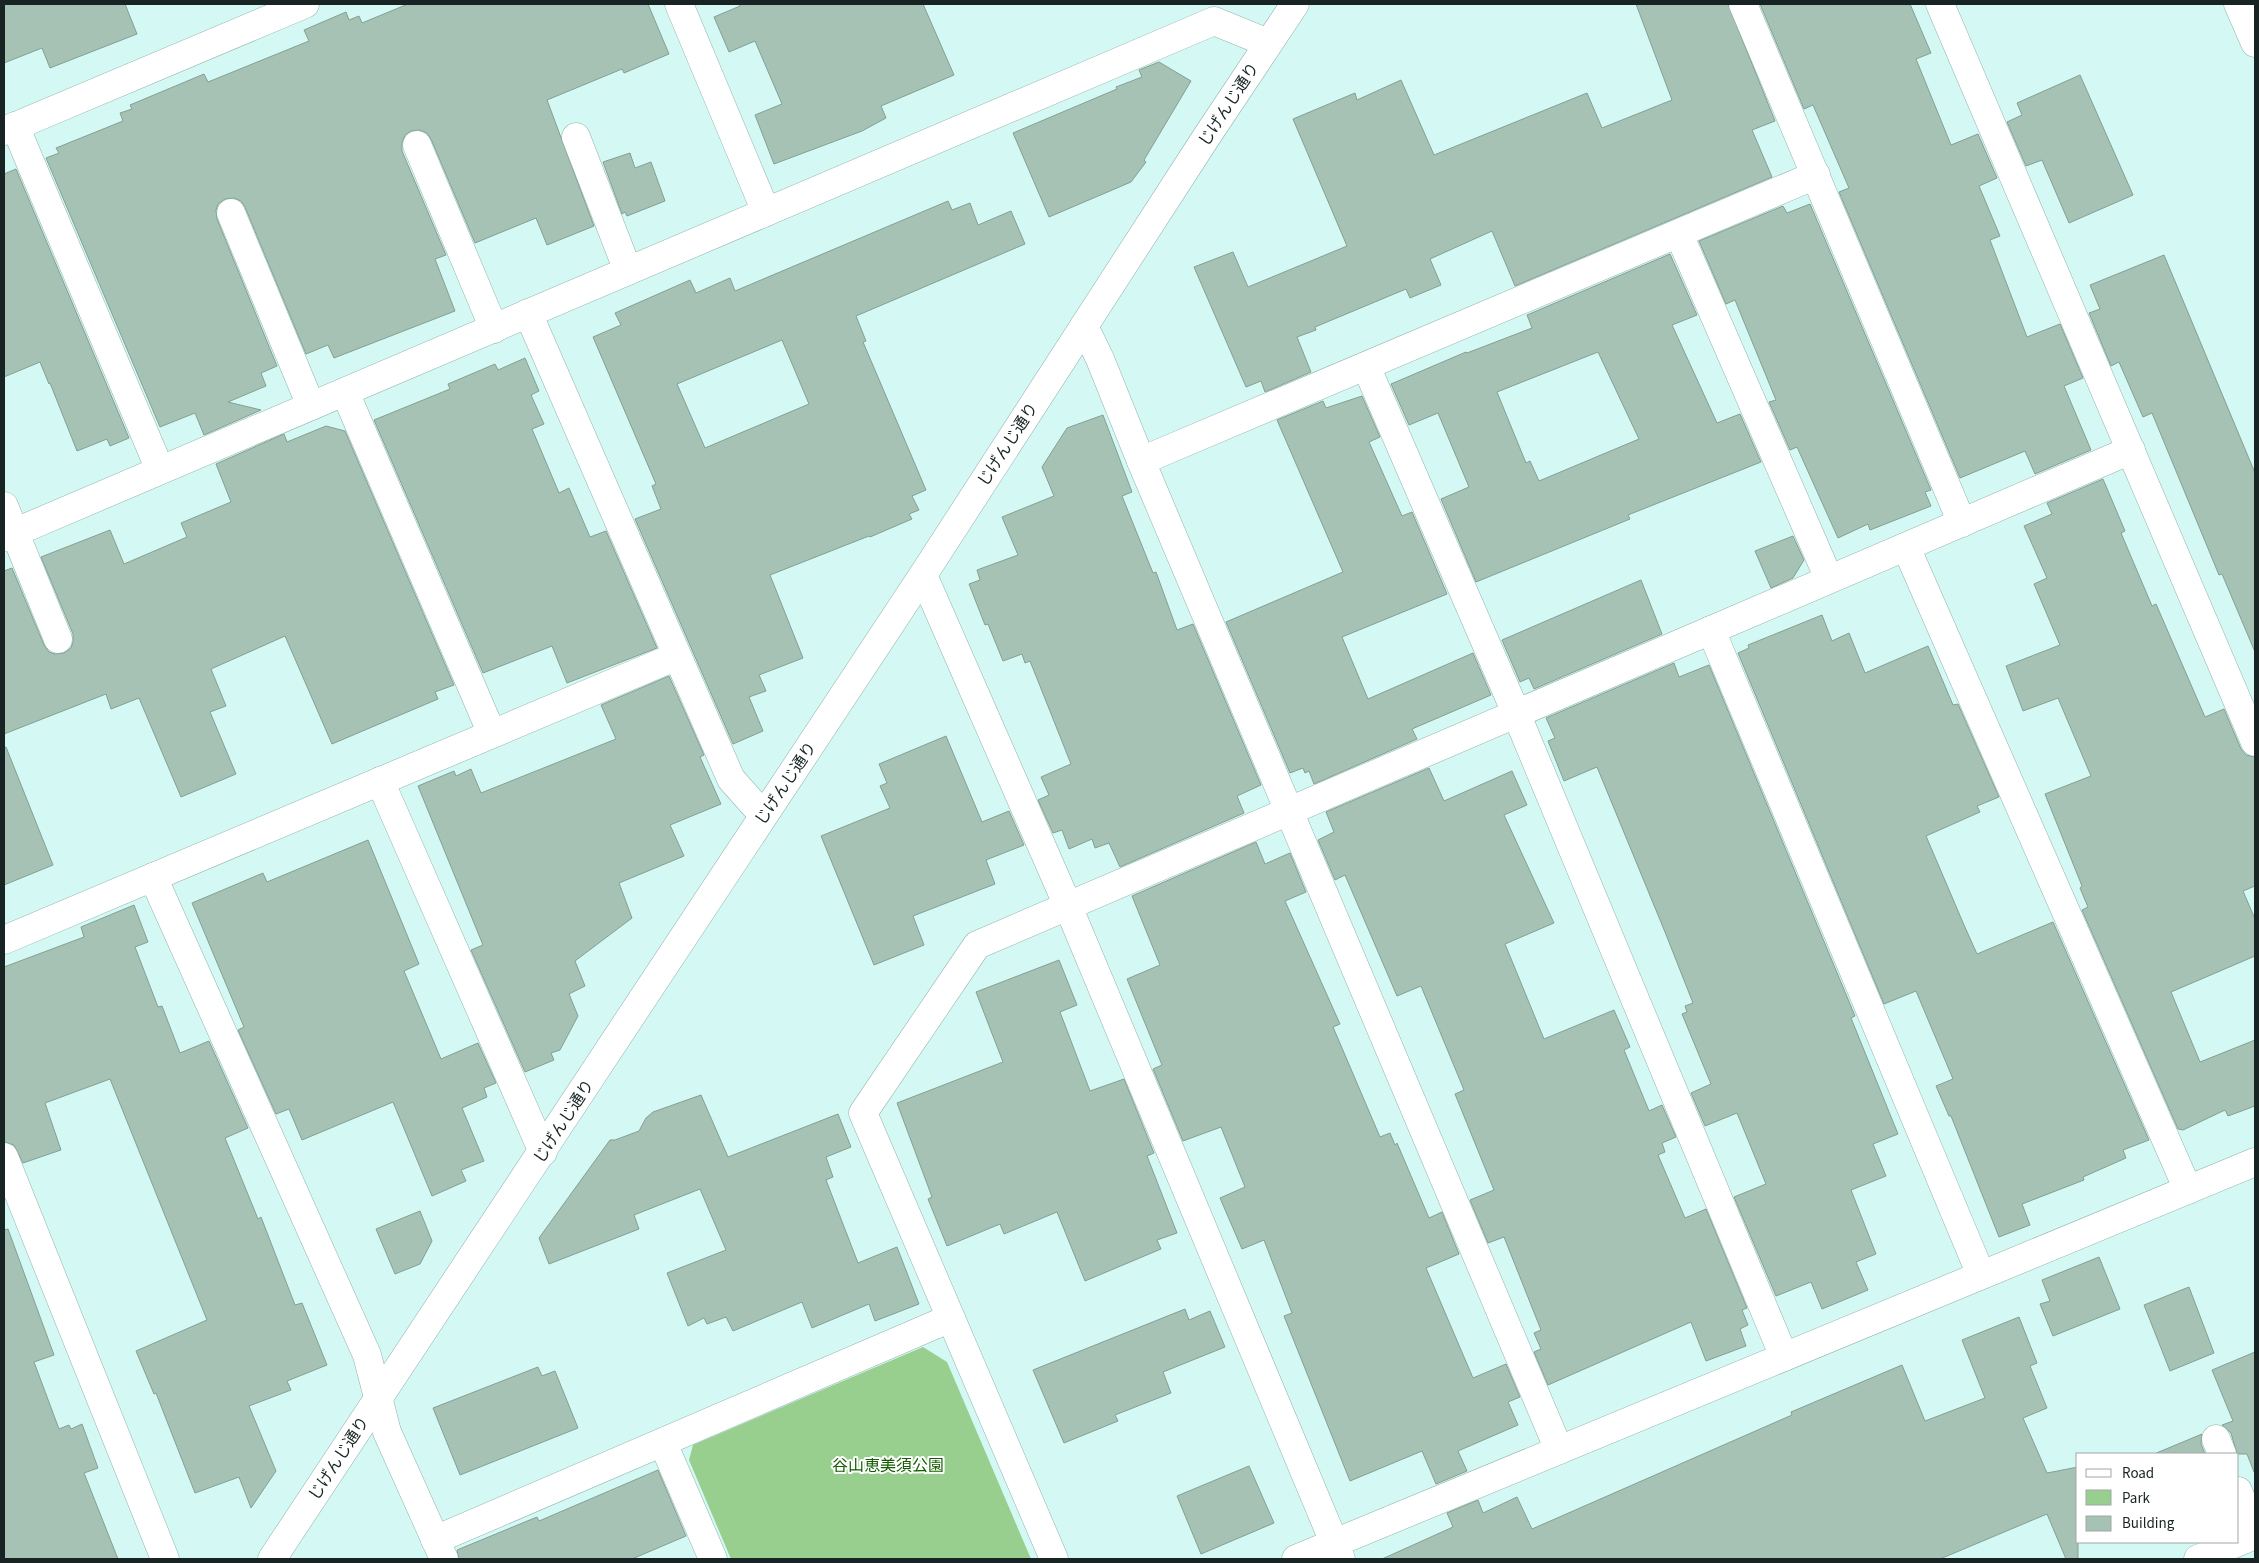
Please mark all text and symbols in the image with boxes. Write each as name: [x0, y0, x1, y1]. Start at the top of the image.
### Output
street label: じげんじ通り: [1193, 58, 1264, 151]
street label: じげんじ通り: [972, 398, 1043, 491]
street label: じげんじ通り: [750, 738, 822, 830]
street label: じげんじ通り: [528, 1075, 599, 1168]
street label: じげんじ通り: [303, 1412, 374, 1505]
legend: [2076, 1453, 2239, 1543]
park label: 谷山恵美須公園: [832, 1455, 944, 1477]
text: Road: [2122, 1463, 2154, 1484]
text: Park: [2122, 1488, 2151, 1509]
text: Building: [2122, 1513, 2175, 1534]

